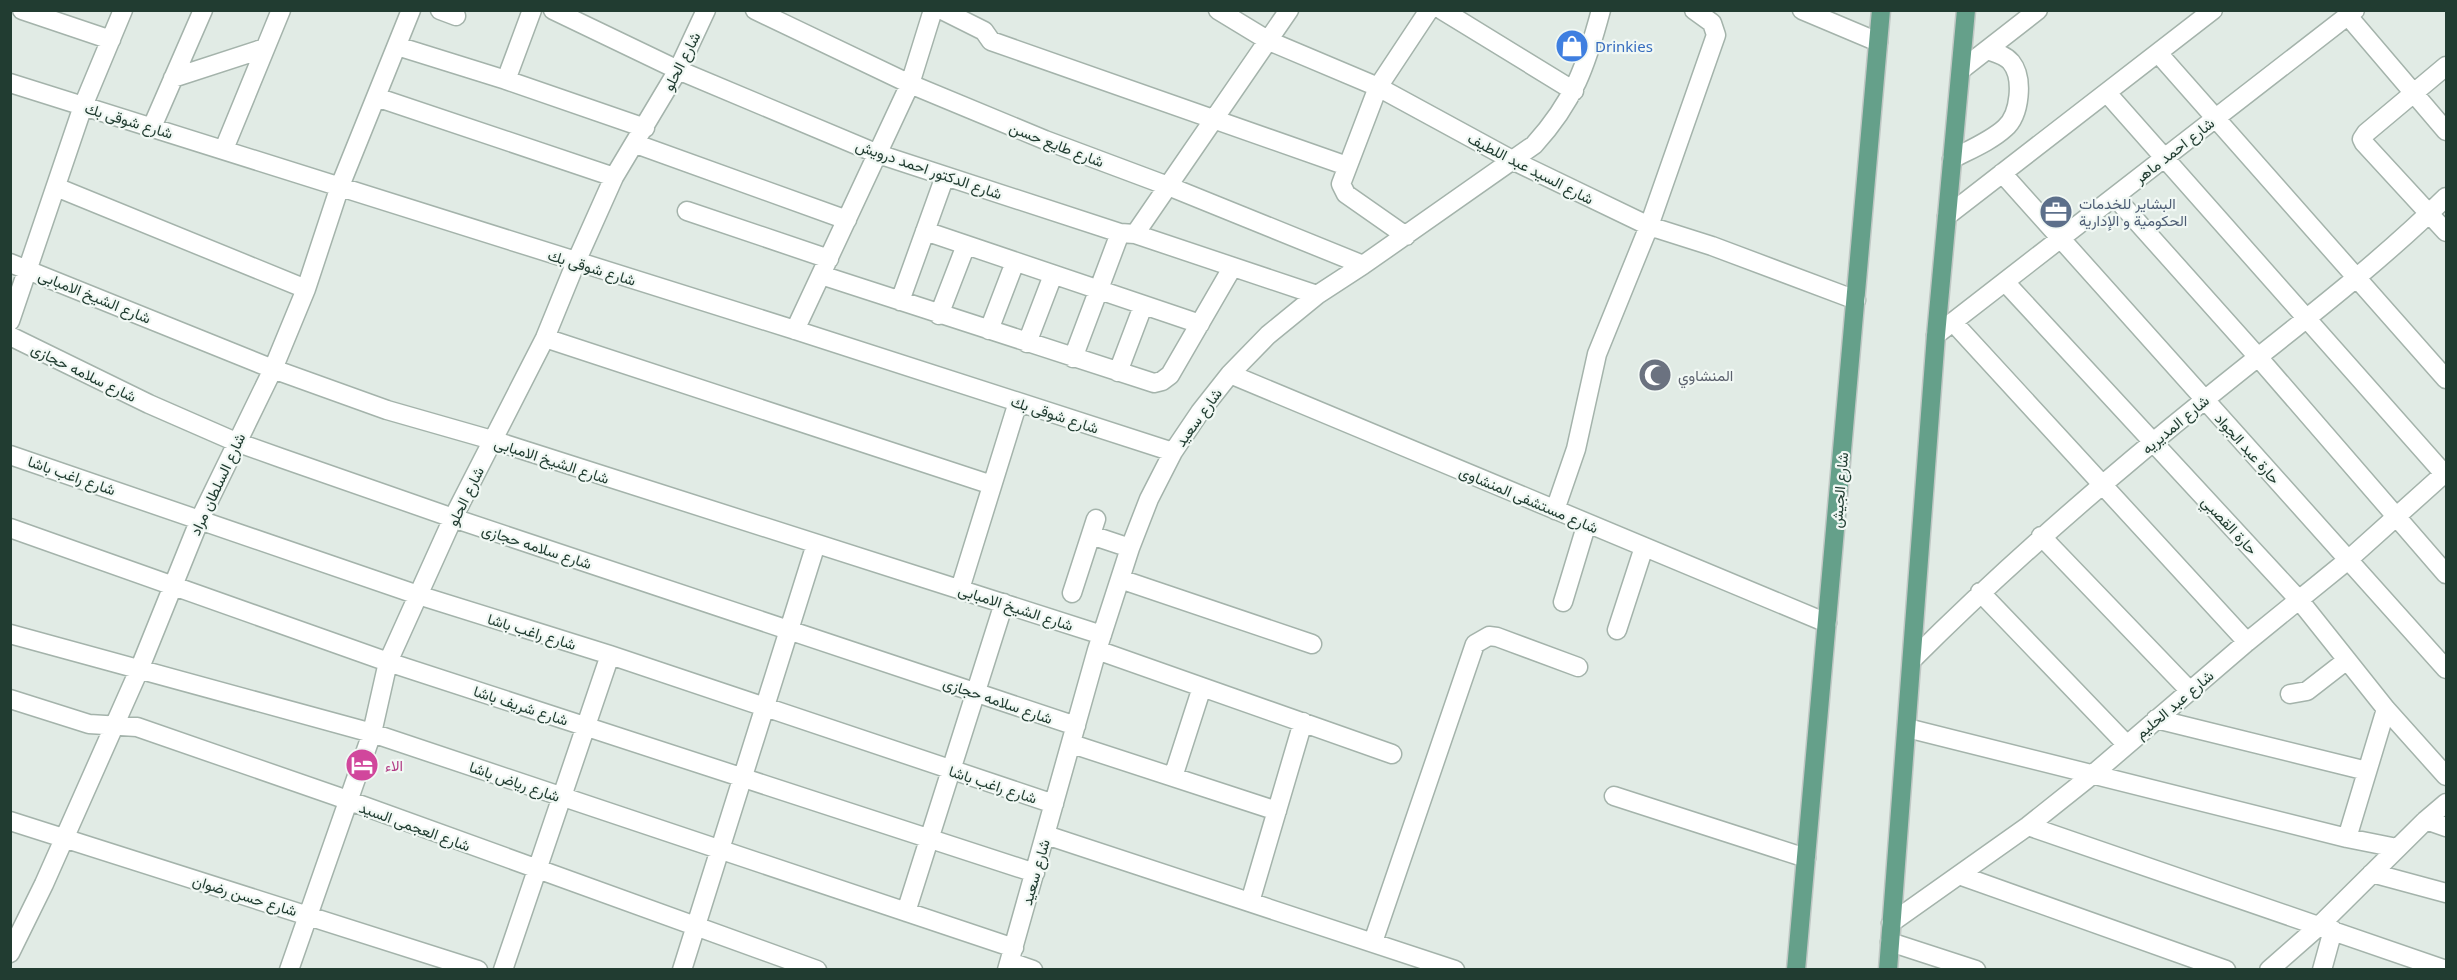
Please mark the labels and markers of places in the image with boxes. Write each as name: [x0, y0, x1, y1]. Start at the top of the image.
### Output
shop icon: Drinkies: [1554, 28, 1590, 64]
place label: Drinkies: [1595, 36, 1653, 56]
place label: البشاير للخدمات الحكومية و الإدارية: [2079, 193, 2187, 231]
office icon: البشاير للخدمات الحكومية و الإدارية: [2038, 194, 2074, 230]
mosque icon: المنشاوي: [1637, 357, 1673, 393]
place label: المنشاوي: [1678, 365, 1733, 389]
hotel icon: الاء: [344, 747, 380, 783]
place label: الاء: [385, 755, 403, 775]

